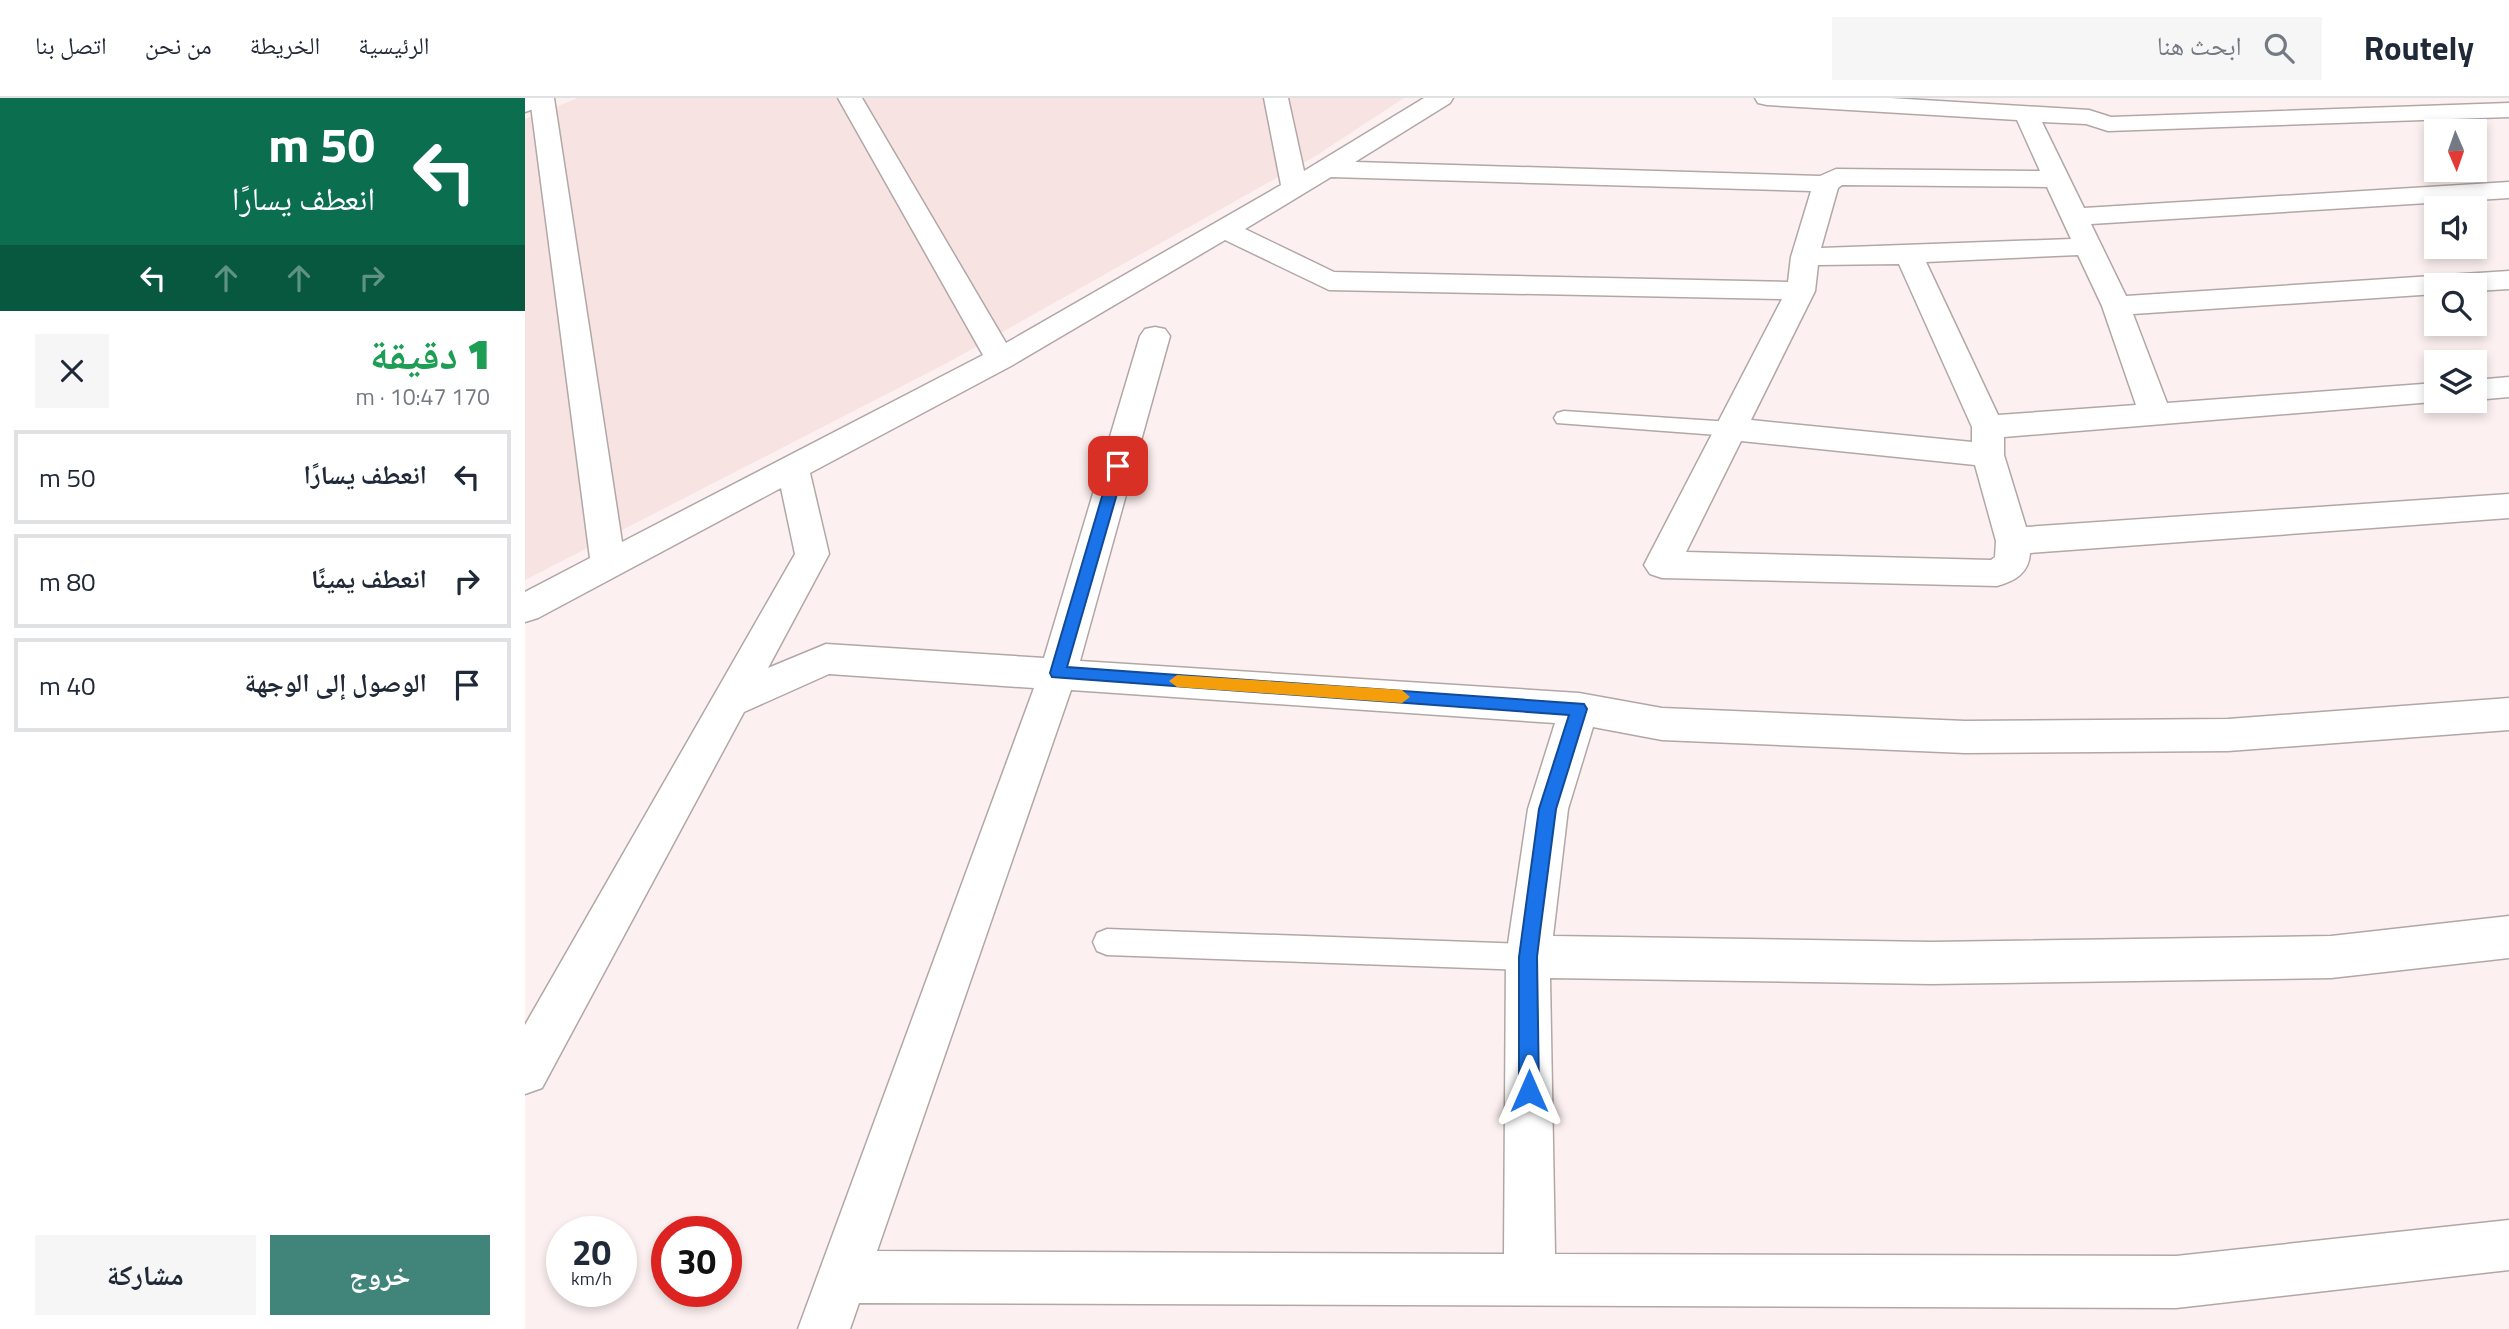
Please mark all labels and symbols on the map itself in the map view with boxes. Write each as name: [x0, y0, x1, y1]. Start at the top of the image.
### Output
north arrow: [2424, 119, 2487, 182]
pin: [1088, 436, 1148, 496]
position arrow: [1492, 1054, 1566, 1128]
speed limit sign: 30: [651, 1216, 742, 1307]

